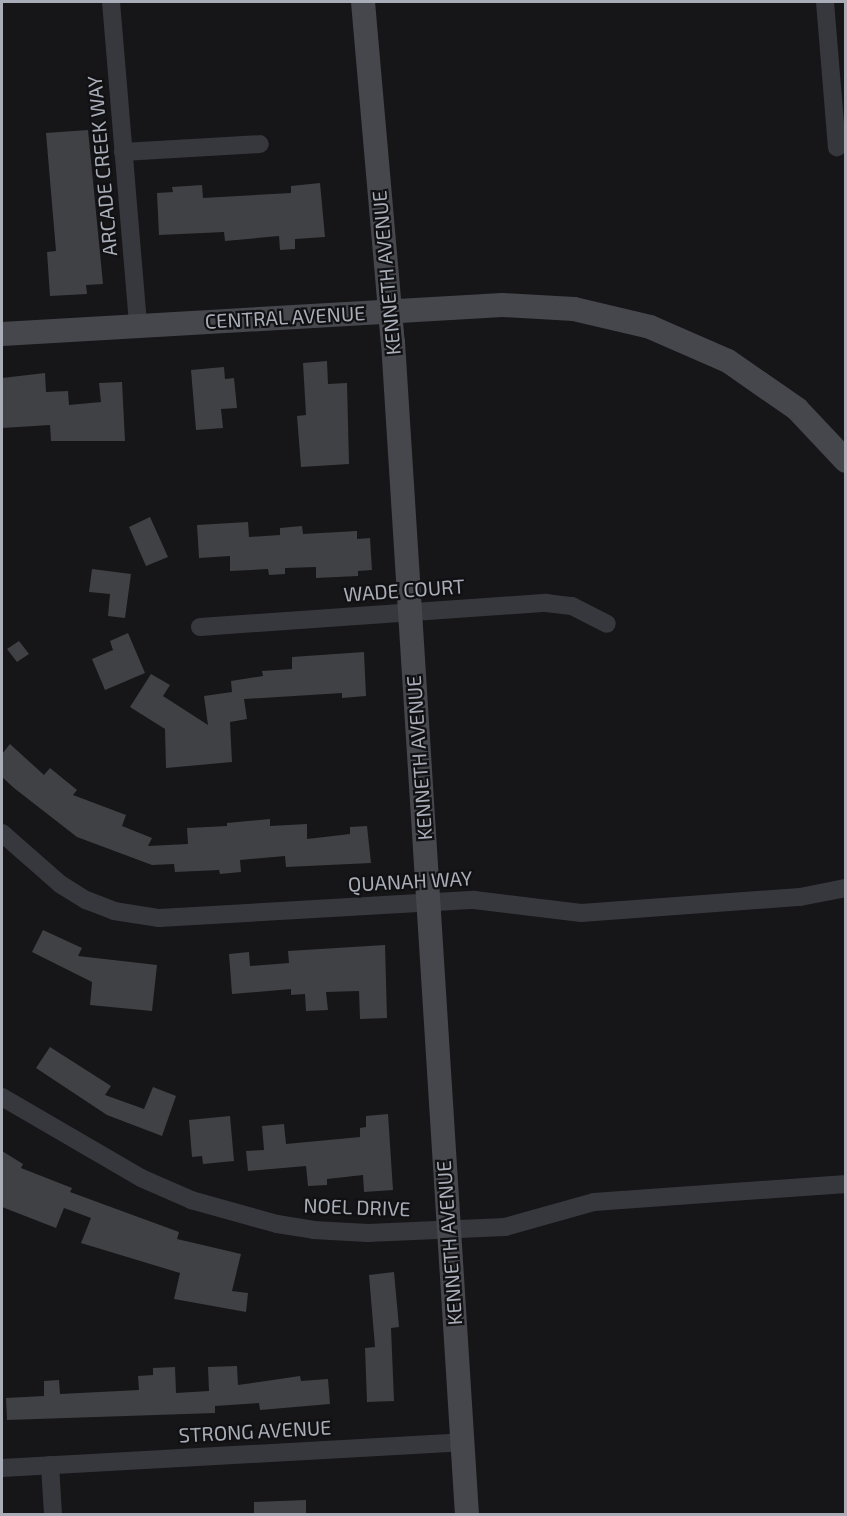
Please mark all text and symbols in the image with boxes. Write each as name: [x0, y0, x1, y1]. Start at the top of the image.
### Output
street label: ARCADE CREEK WAY: [82, 75, 122, 257]
street label: KENNETH AVENUE: [367, 190, 405, 356]
street label: CENTRAL AVENUE: [204, 301, 366, 333]
street label: WADE COURT: [343, 574, 465, 606]
street label: KENNETH AVENUE: [401, 675, 437, 841]
street label: QUANAH WAY: [347, 866, 473, 896]
street label: KENNETH AVENUE: [431, 1160, 467, 1326]
street label: NOEL DRIVE: [303, 1193, 411, 1221]
street label: STRONG AVENUE: [178, 1415, 332, 1447]

